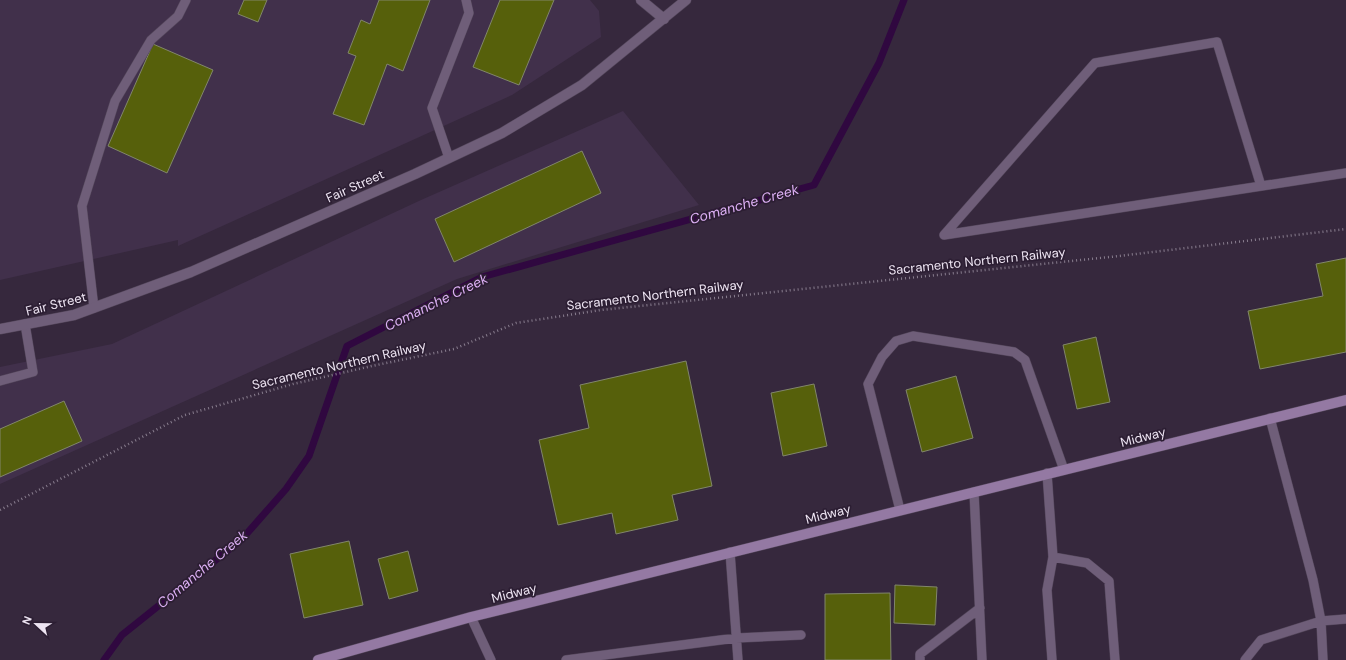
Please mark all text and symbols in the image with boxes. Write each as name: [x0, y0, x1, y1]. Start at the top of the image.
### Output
street label: Fair Street: [323, 166, 387, 206]
water label: Comanche Creek: [687, 180, 801, 228]
street label: Sacramento Northern Railway: [888, 243, 1066, 279]
water label: Comanche Creek: [381, 269, 491, 335]
street label: Sacramento Northern Railway: [566, 276, 744, 314]
street label: Fair Street: [24, 288, 88, 320]
street label: Sacramento Northern Railway: [250, 337, 428, 393]
street label: Midway: [1119, 423, 1167, 451]
street label: Midway: [804, 500, 852, 528]
water label: Comanche Creek: [153, 525, 252, 612]
street label: Midway: [490, 579, 538, 607]
north arrow: [16, 604, 56, 644]
text: N: [19, 614, 35, 627]

